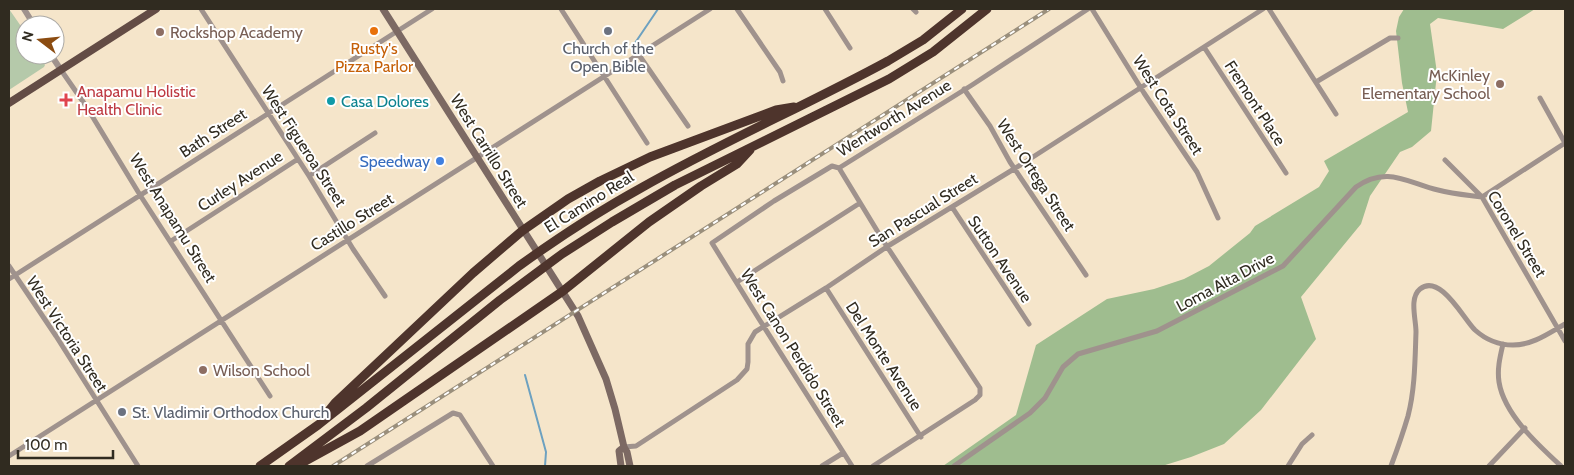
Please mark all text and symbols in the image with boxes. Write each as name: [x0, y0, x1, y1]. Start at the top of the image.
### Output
north arrow: [15, 15, 65, 65]
place label: Rockshop Academy: [170, 23, 303, 42]
marker: Rusty's Pizza Parlor: [368, 25, 380, 37]
marker: Church of the Open Bible: [602, 25, 614, 37]
marker: Rockshop Academy: [154, 26, 166, 38]
text: N: [17, 29, 38, 44]
place label: Rusty's Pizza Parlor: [335, 39, 414, 76]
place label: Church of the Open Bible: [562, 39, 654, 76]
street label: West Cota Street: [1129, 52, 1207, 159]
street label: Fremont Place: [1221, 57, 1289, 149]
place label: McKinley Elementary School: [1362, 66, 1490, 103]
street label: Wentworth Avenue: [834, 75, 954, 161]
marker: McKinley Elementary School: [1494, 78, 1506, 90]
place label: Anapamu Holistic Health Clinic: [77, 82, 196, 119]
street label: West Figueroa Street: [258, 82, 351, 211]
street label: West Carrillo Street: [446, 91, 532, 212]
place label: Casa Dolores: [341, 92, 429, 111]
marker: Anapamu Holistic Health Clinic: [59, 93, 73, 107]
marker: Casa Dolores: [325, 95, 337, 107]
street label: Bath Street: [176, 104, 250, 162]
street label: West Ortega Street: [993, 116, 1080, 235]
street label: Curley Avenue: [194, 147, 286, 215]
street label: West Anapamu Street: [126, 150, 221, 287]
place label: Speedway: [360, 152, 430, 171]
marker: Speedway: [434, 155, 446, 167]
street label: El Camino Real: [541, 167, 637, 237]
street label: San Pascual Street: [865, 169, 981, 251]
street label: Coronel Street: [1484, 187, 1551, 281]
street label: Castillo Street: [307, 189, 397, 255]
street label: Sutton Avenue: [964, 212, 1036, 306]
street label: Loma Alta Drive: [1173, 248, 1277, 316]
street label: West Canon Perdido Street: [737, 265, 850, 431]
street label: West Victoria Street: [22, 272, 112, 396]
street label: Del Monte Avenue: [842, 298, 926, 414]
place label: Wilson School: [213, 361, 310, 380]
marker: Wilson School: [197, 364, 209, 376]
place label: St. Vladimir Orthodox Church: [132, 403, 329, 422]
marker: St. Vladimir Orthodox Church: [116, 406, 128, 418]
scale bar: [18, 428, 112, 460]
text: 100 m: [25, 436, 67, 454]

